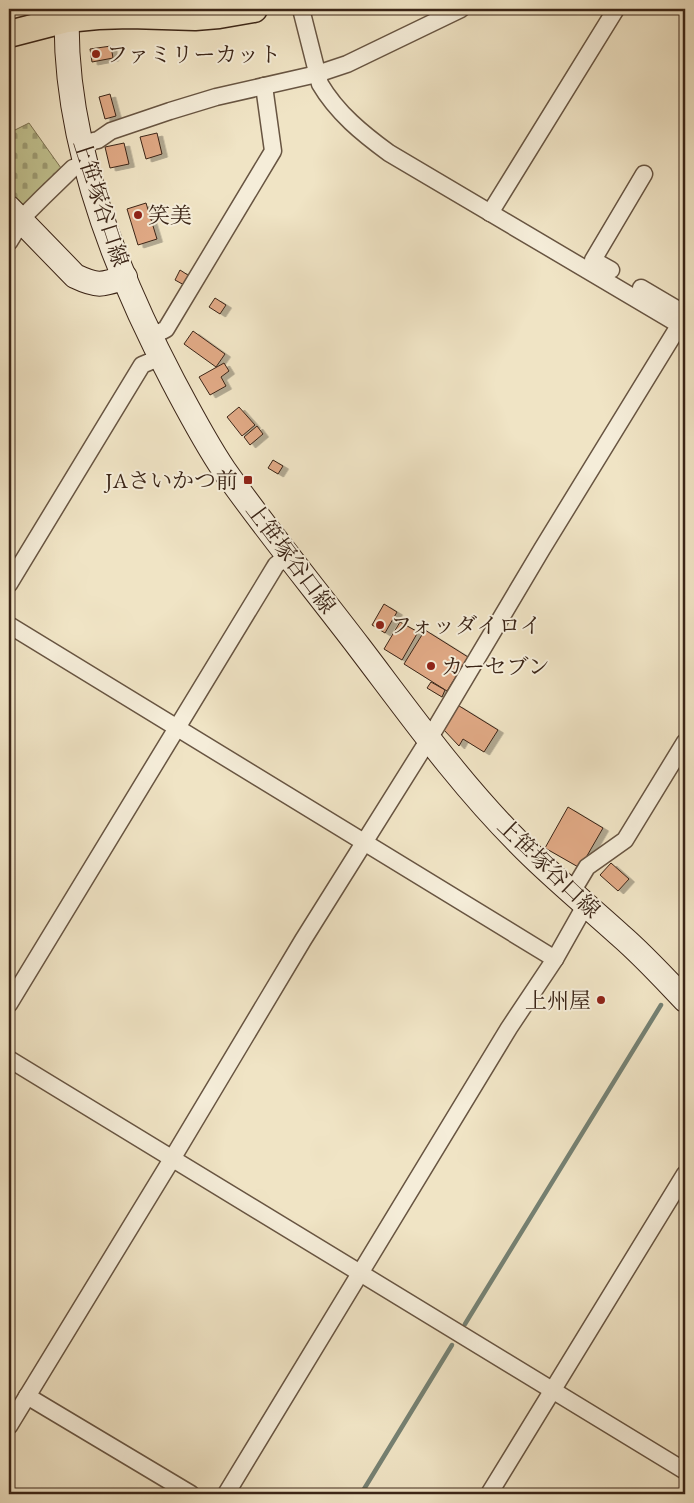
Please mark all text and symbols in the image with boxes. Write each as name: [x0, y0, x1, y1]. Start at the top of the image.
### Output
place label: ファミリーカット: [106, 40, 281, 69]
marker: ファミリーカット: [90, 48, 102, 60]
street label: 上笹塚谷口線: [67, 136, 135, 270]
place label: 笑美: [148, 201, 192, 230]
marker: 笑美: [132, 209, 144, 221]
place label: JAさいかつ前: [103, 466, 238, 495]
marker: JAさいかつ前: [242, 474, 254, 486]
street label: 上笹塚谷口線: [240, 497, 342, 619]
place label: フォッダイロイ: [390, 611, 542, 640]
marker: フォッダイロイ: [374, 619, 386, 631]
place label: カーセブン: [441, 652, 550, 681]
marker: カーセブン: [425, 660, 437, 672]
street label: 上笹塚谷口線: [491, 812, 607, 924]
place label: 上州屋: [525, 986, 591, 1015]
marker: 上州屋: [595, 994, 607, 1006]

